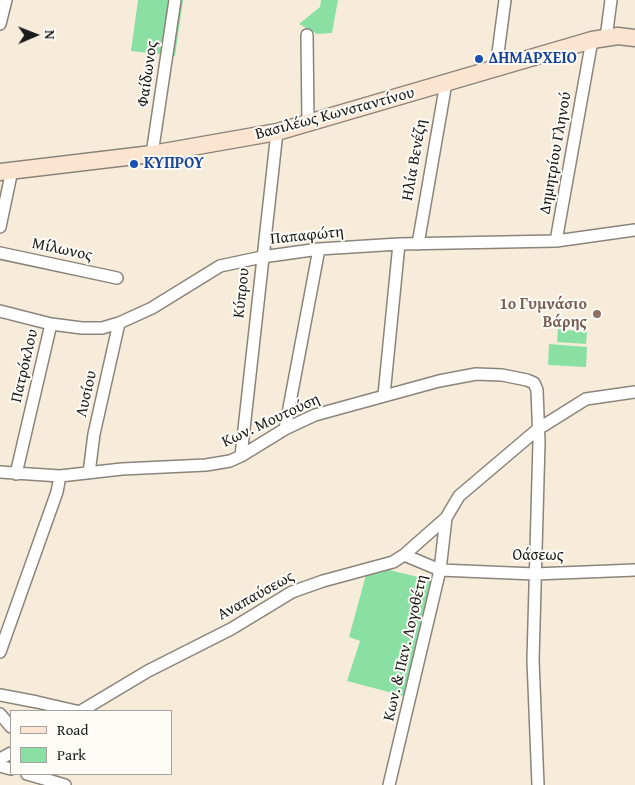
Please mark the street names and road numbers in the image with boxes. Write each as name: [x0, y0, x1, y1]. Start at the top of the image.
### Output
street label: Φαίδωνος: [134, 40, 162, 108]
street label: Βασιλέως Κωνσταντίνου: [253, 83, 417, 145]
street label: Δημητρίου Γληνού: [536, 90, 576, 216]
street label: Ηλία Βενέζη: [398, 118, 432, 202]
street label: Παπαφώτη: [269, 223, 345, 249]
street label: Μίλωνος: [30, 234, 94, 266]
street label: Κύπρου: [230, 267, 254, 319]
street label: Πατρόκλου: [7, 327, 43, 405]
street label: Λυσίου: [72, 369, 102, 419]
street label: Κων. Μουτούση: [219, 390, 323, 452]
street label: Οάσεως: [512, 546, 564, 566]
street label: Αναπαύσεως: [214, 567, 298, 625]
street label: Κων. & Παν. Λογοθέτη: [380, 573, 432, 723]

